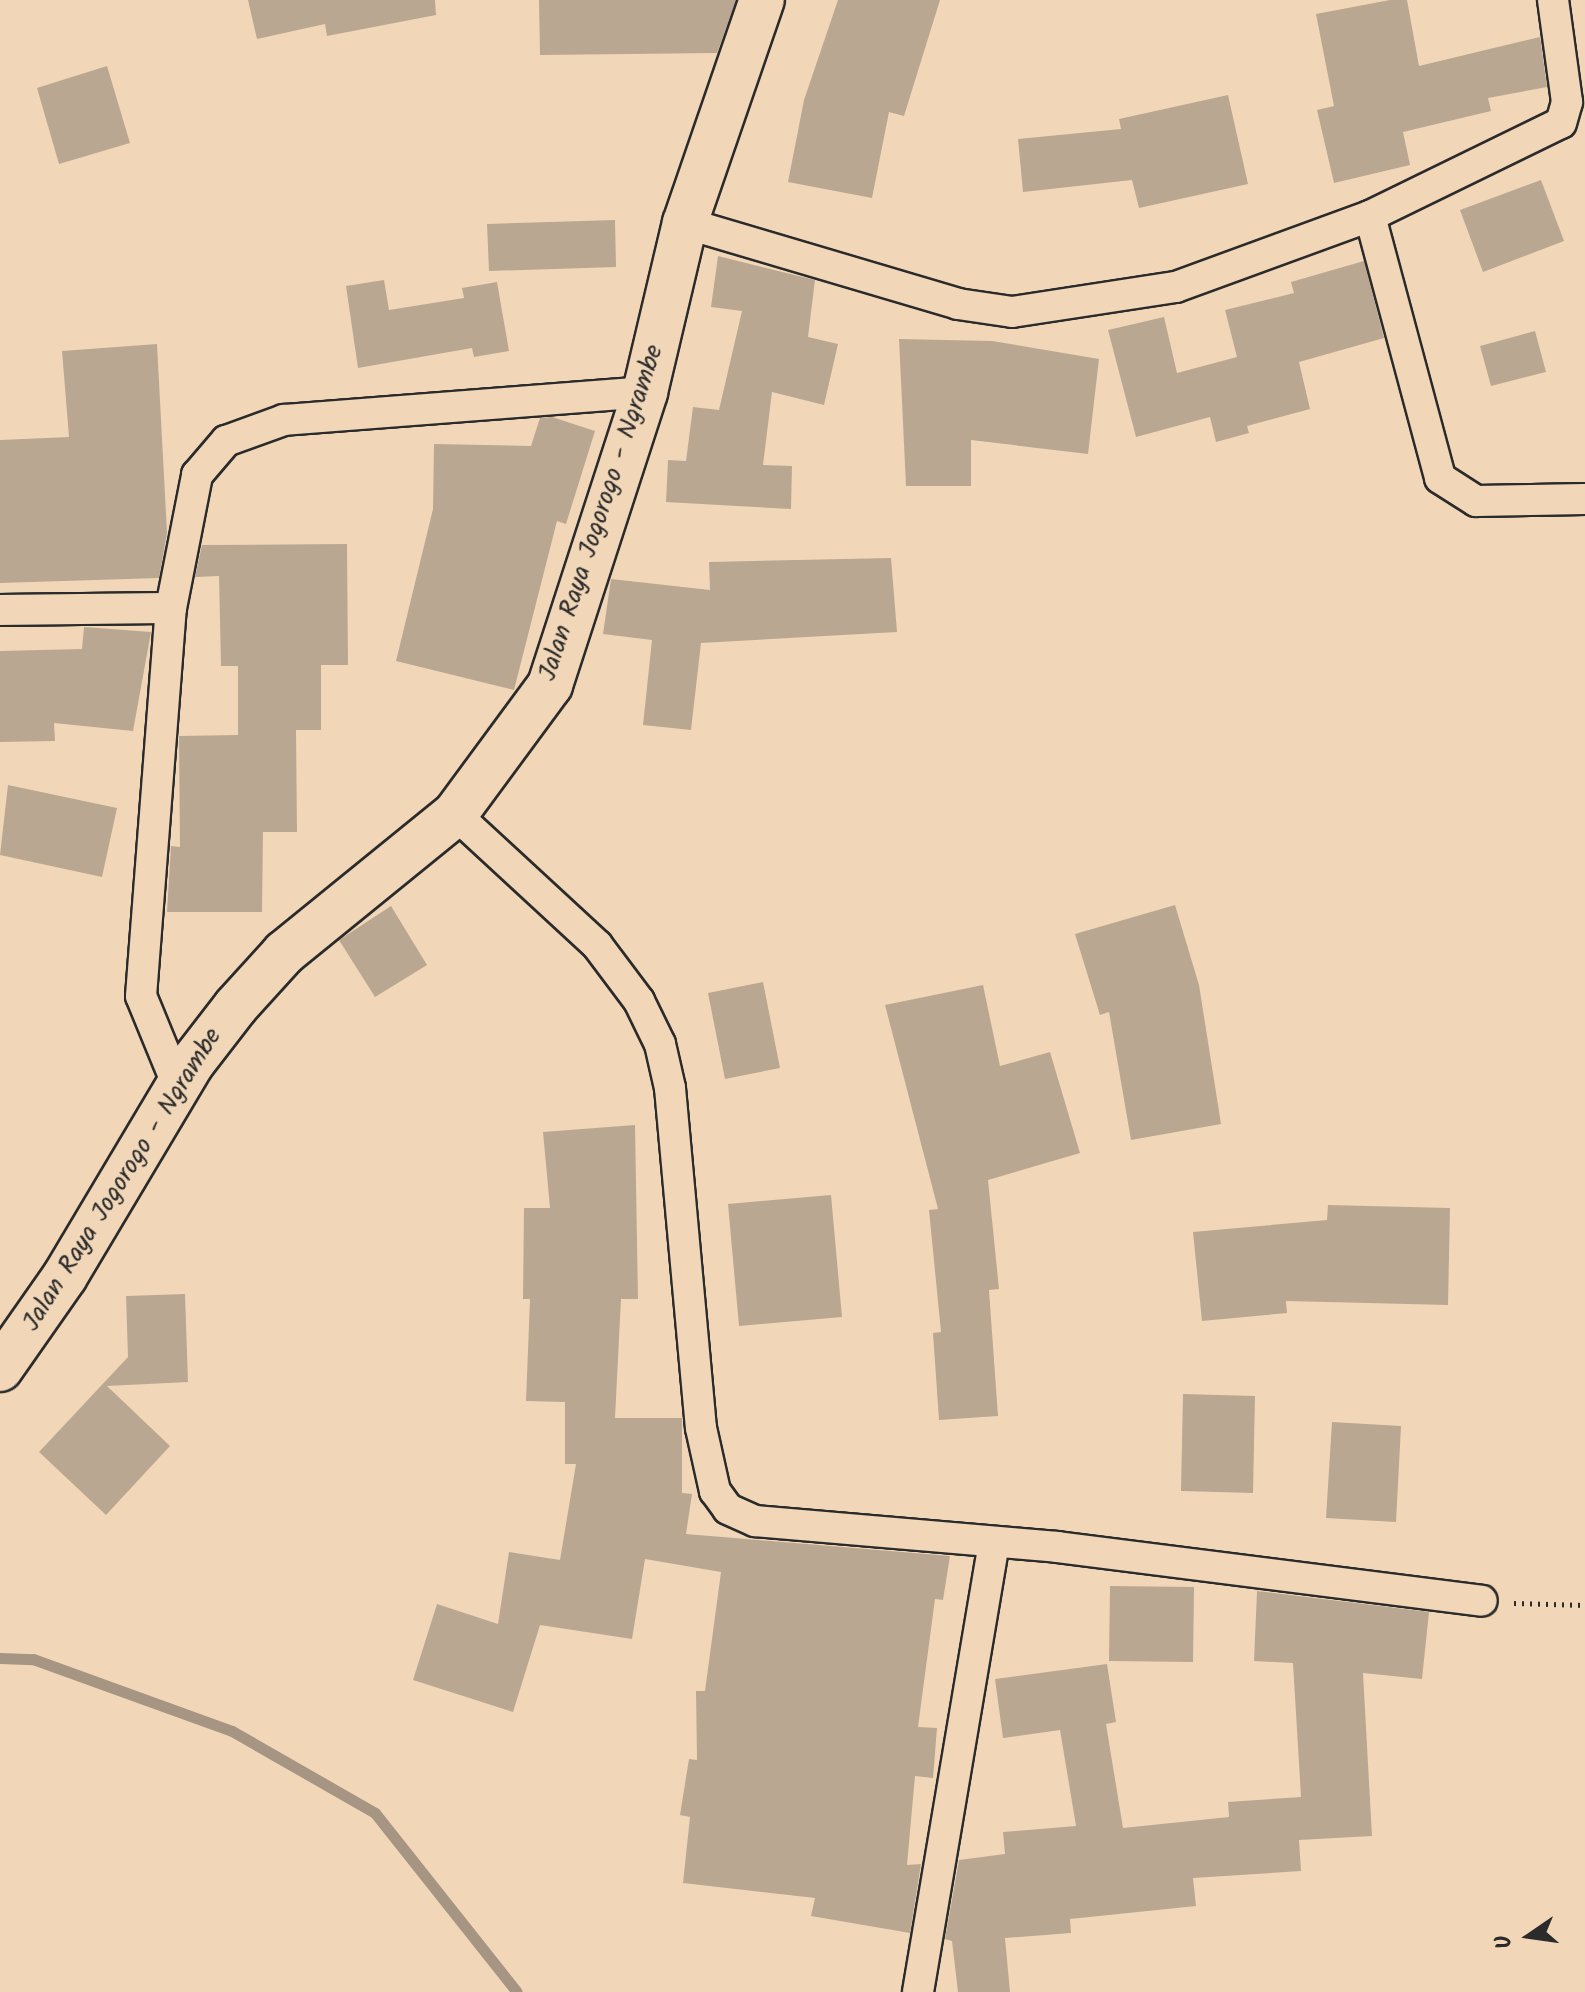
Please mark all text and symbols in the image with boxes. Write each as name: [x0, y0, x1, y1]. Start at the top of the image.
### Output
street label: Jalan Raya Jogorogo - Ngrambe: [533, 341, 671, 685]
street label: Jalan Raya Jogorogo - Ngrambe: [17, 1023, 229, 1337]
north arrow: [1489, 1896, 1569, 1976]
text: U: [1487, 1931, 1524, 1952]

